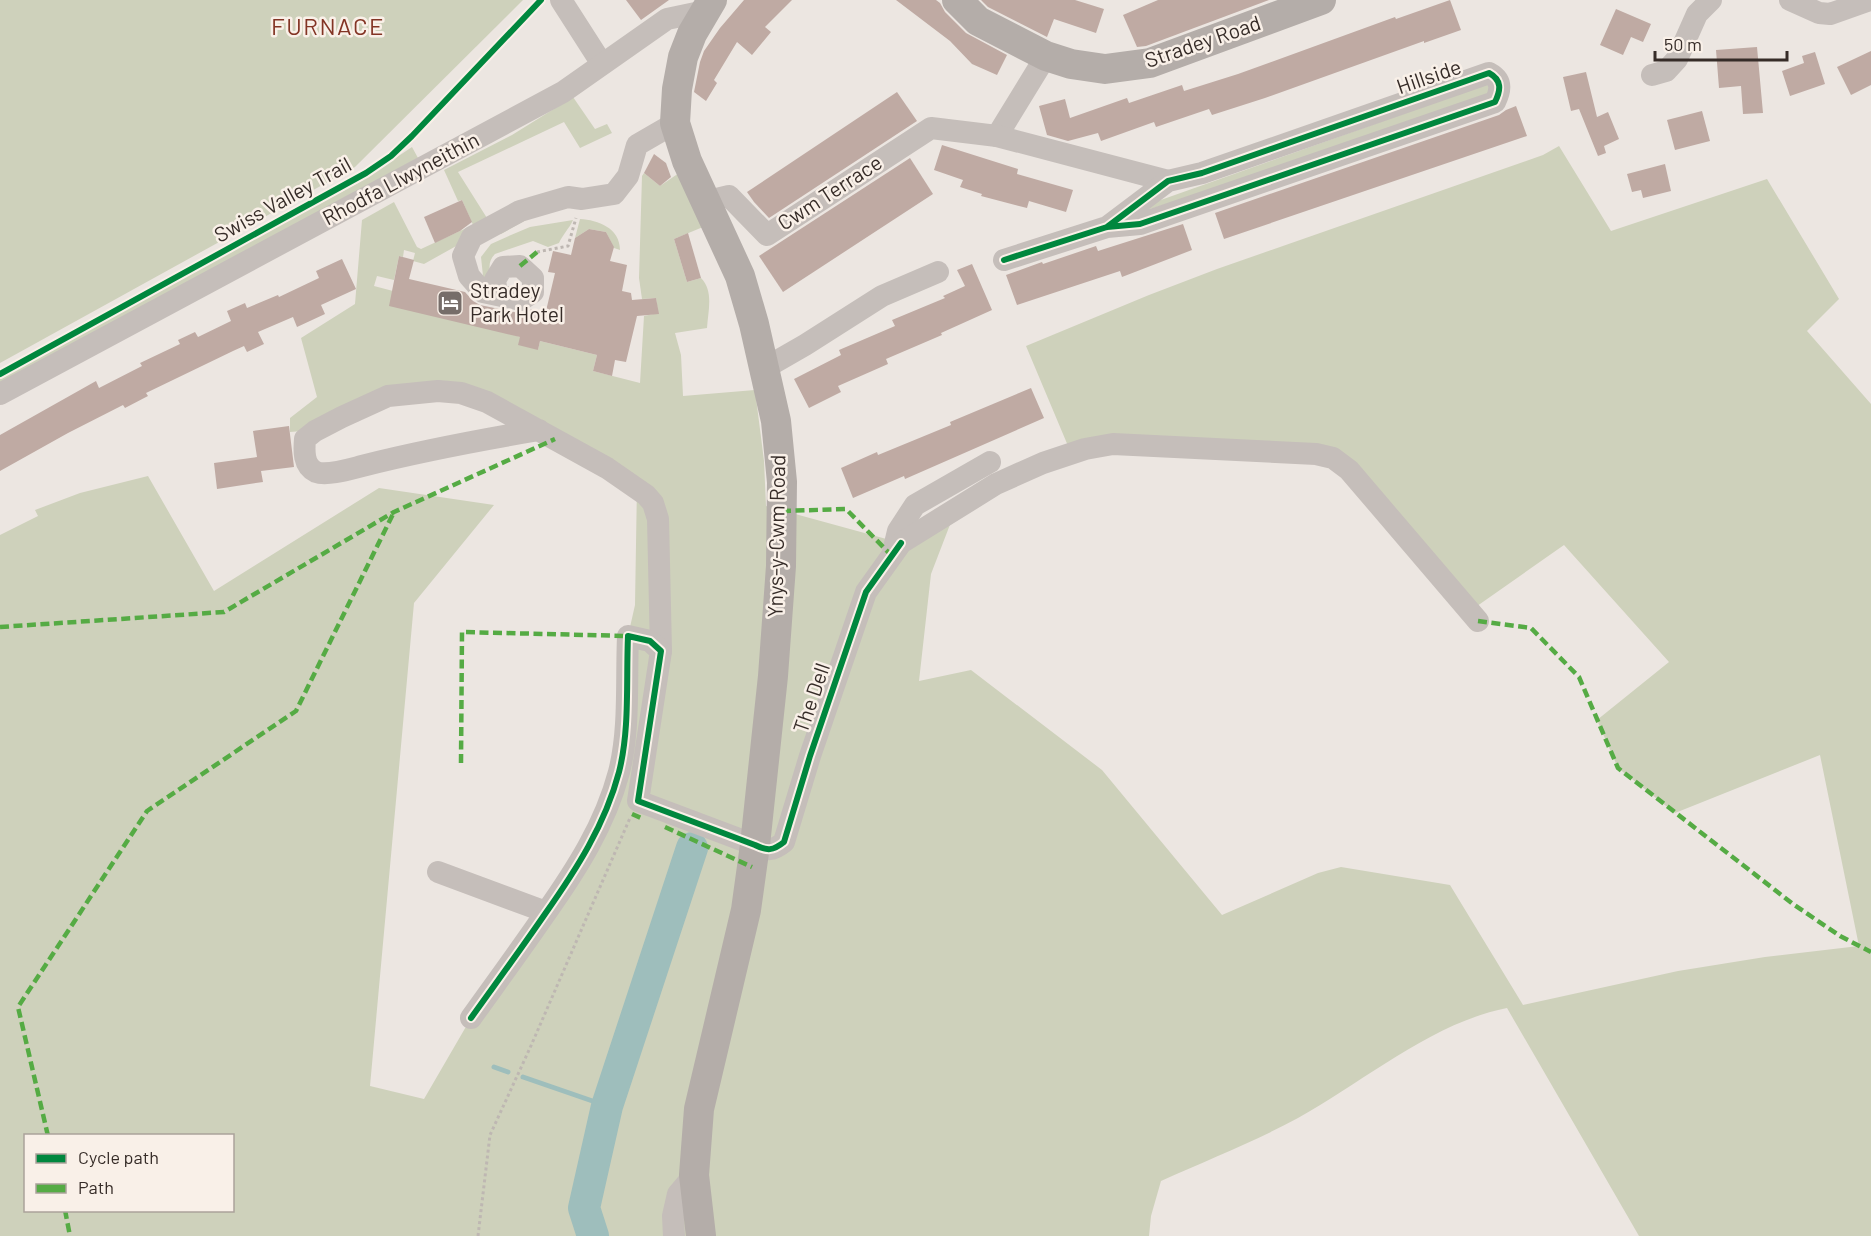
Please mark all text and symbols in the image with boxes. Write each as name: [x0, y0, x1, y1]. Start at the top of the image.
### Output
street label: Stradey Road: [1141, 9, 1264, 72]
district label: FURNACE: [271, 11, 385, 40]
scale bar: [1655, 24, 1787, 62]
text: 50 m: [1664, 33, 1702, 55]
street label: Hillside: [1393, 53, 1464, 98]
street label: Rhodfa Llwyneithin: [318, 126, 483, 230]
street label: Cwm Terrace: [772, 149, 886, 235]
street label: Swiss Valley Trail: [209, 151, 355, 247]
place label: Stradey Park Hotel: [470, 277, 564, 326]
hotel icon: Stradey Park Hotel: [435, 288, 465, 318]
street label: Ynys-y-Cwm Road: [762, 454, 789, 617]
street label: The Dell: [787, 659, 834, 736]
legend: [24, 1134, 234, 1212]
text: Cycle path: [78, 1146, 159, 1168]
text: Path: [78, 1176, 114, 1198]

